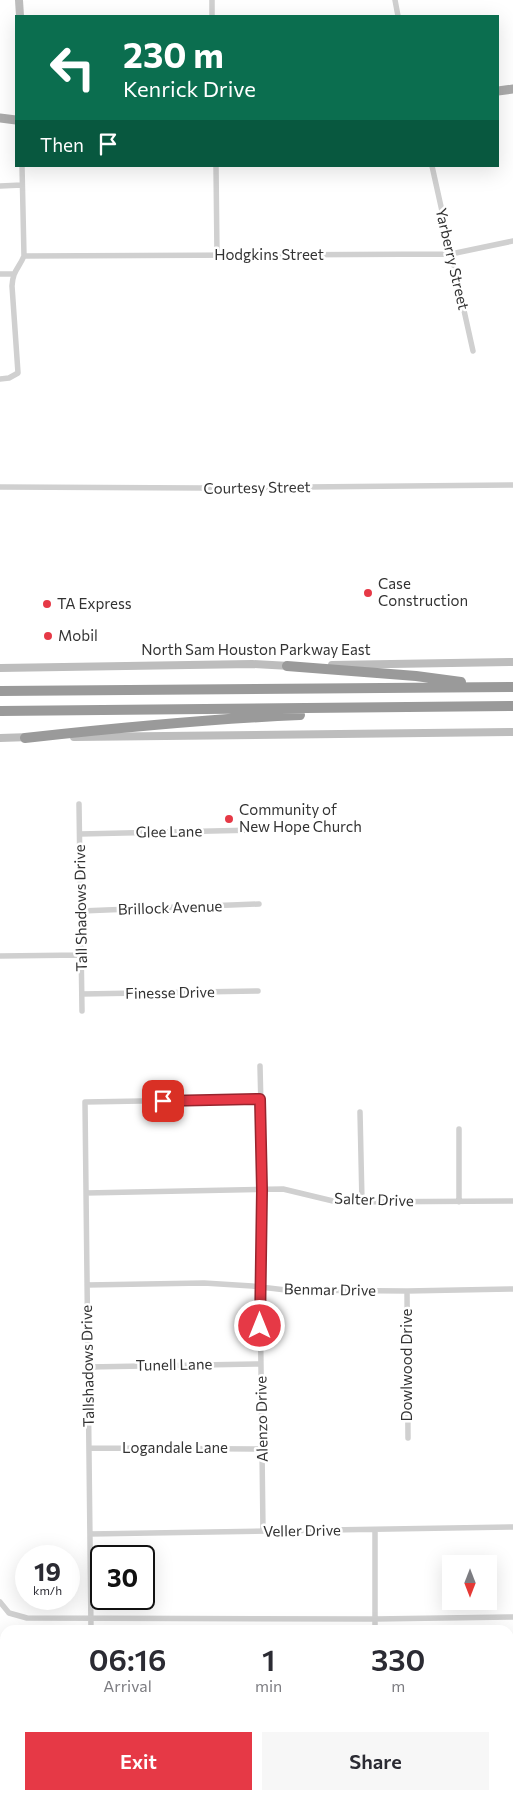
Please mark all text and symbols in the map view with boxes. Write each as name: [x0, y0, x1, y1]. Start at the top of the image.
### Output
text: 230 m: [123, 32, 224, 75]
icon: left: [40, 35, 105, 100]
text: Kenrick Drive: [123, 75, 256, 102]
icon: arrive: [94, 130, 122, 158]
text: Then: [40, 133, 84, 156]
street label: Yarberry Street: [433, 206, 473, 311]
street label: Hodgkins Street: [214, 245, 324, 263]
street label: Courtesy Street: [203, 477, 311, 497]
place label: Case Construction: [378, 574, 468, 609]
marker: Case Construction: [362, 587, 374, 599]
place label: TA Express: [57, 594, 132, 612]
marker: TA Express: [41, 598, 53, 610]
place label: Mobil: [58, 626, 98, 644]
marker: Mobil: [42, 630, 54, 642]
street label: North Sam Houston Parkway East: [141, 640, 371, 658]
place label: Community of New Hope Church: [239, 800, 362, 835]
marker: Community of New Hope Church: [223, 813, 235, 825]
street label: Glee Lane: [136, 821, 202, 841]
street label: Tall Shadows Drive: [70, 844, 90, 972]
street label: Brillock Avenue: [117, 896, 223, 918]
street label: Finesse Drive: [125, 982, 215, 1002]
pin: [142, 1080, 184, 1122]
icon: arrive: [149, 1087, 177, 1115]
street label: Salter Drive: [334, 1189, 414, 1209]
street label: Benmar Drive: [284, 1279, 376, 1299]
position arrow: [233, 1299, 285, 1351]
street label: Tallshadows Drive: [77, 1305, 97, 1427]
street label: Dowlwood Drive: [397, 1308, 415, 1422]
street label: Tunell Lane: [135, 1354, 213, 1374]
street label: Alenzo Drive: [251, 1376, 271, 1462]
street label: Logandale Lane: [122, 1438, 228, 1456]
street label: Veller Drive: [263, 1520, 341, 1540]
speed limit sign: 30: [90, 1545, 155, 1610]
north arrow: [442, 1555, 498, 1610]
map controls: [442, 1555, 497, 1610]
text: 19: [34, 1556, 61, 1586]
text: km/h: [33, 1583, 62, 1597]
text: 06:16: [89, 1640, 166, 1677]
text: 1: [262, 1640, 275, 1677]
text: 330: [371, 1640, 425, 1677]
text: Arrival: [103, 1676, 152, 1695]
text: min: [255, 1676, 282, 1695]
text: m: [391, 1676, 405, 1695]
button: Exit: [25, 1732, 252, 1790]
button: Share: [262, 1732, 489, 1790]

